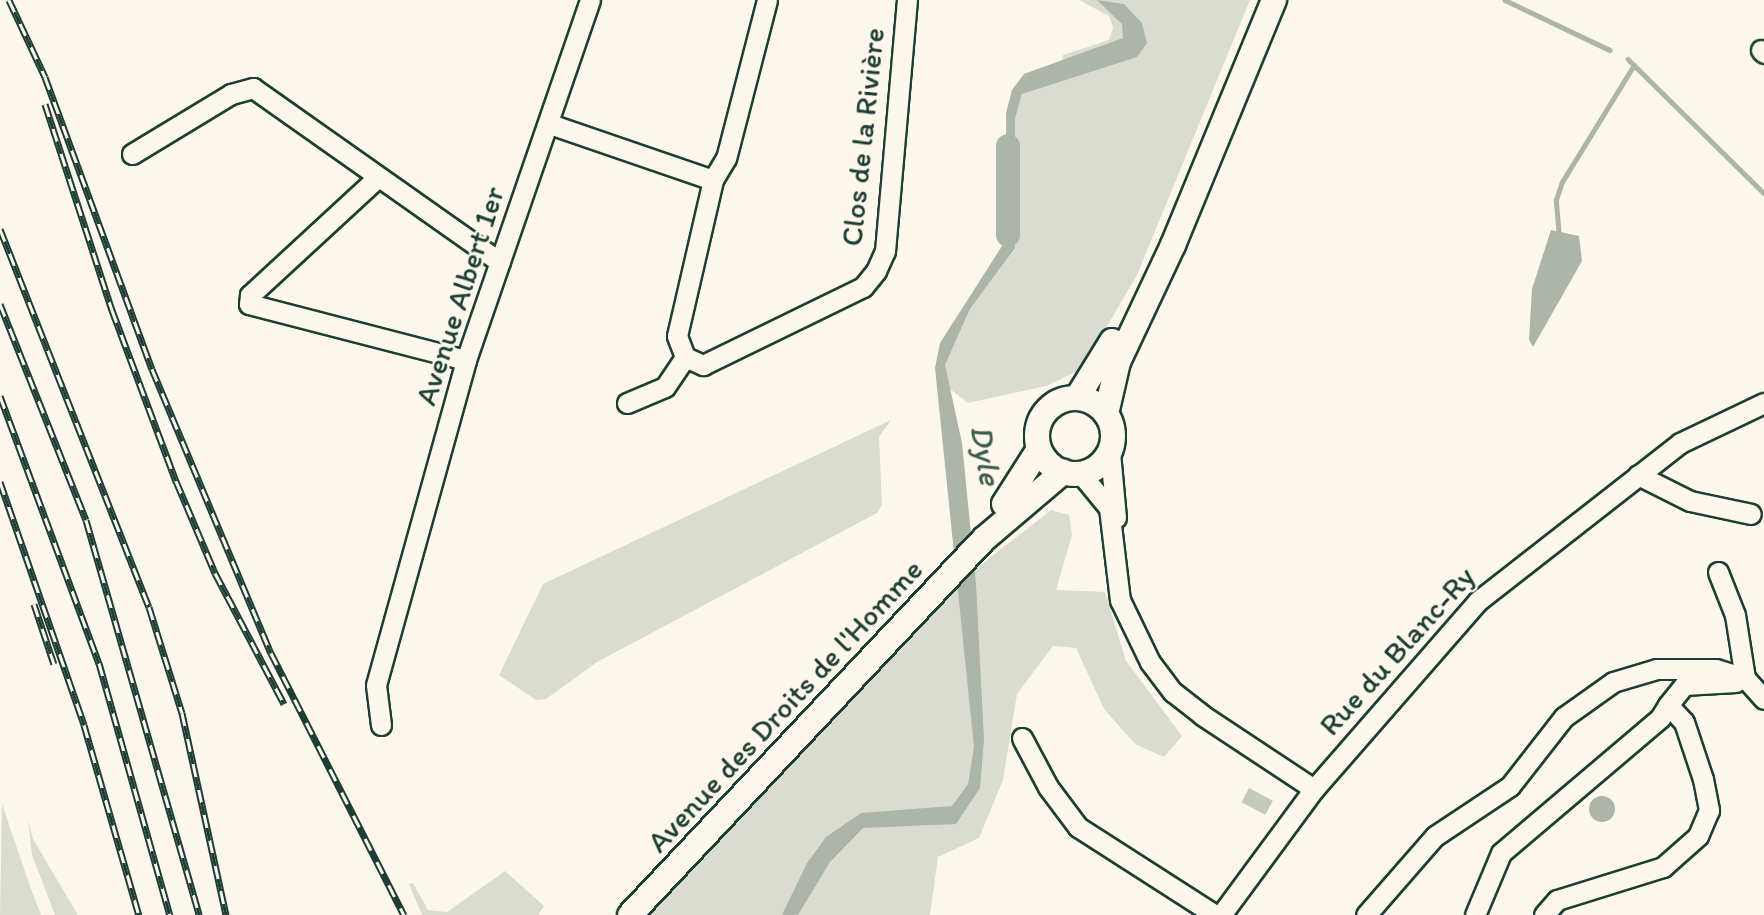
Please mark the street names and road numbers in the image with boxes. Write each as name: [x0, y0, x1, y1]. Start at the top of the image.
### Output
street label: Clos de la Rivière: [834, 26, 892, 248]
street label: Avenue Albert 1er: [408, 182, 512, 410]
street label: Avenue des Droits de l'Homme: [639, 551, 931, 861]
street label: Rue du Blanc-Ry: [1312, 559, 1482, 743]

